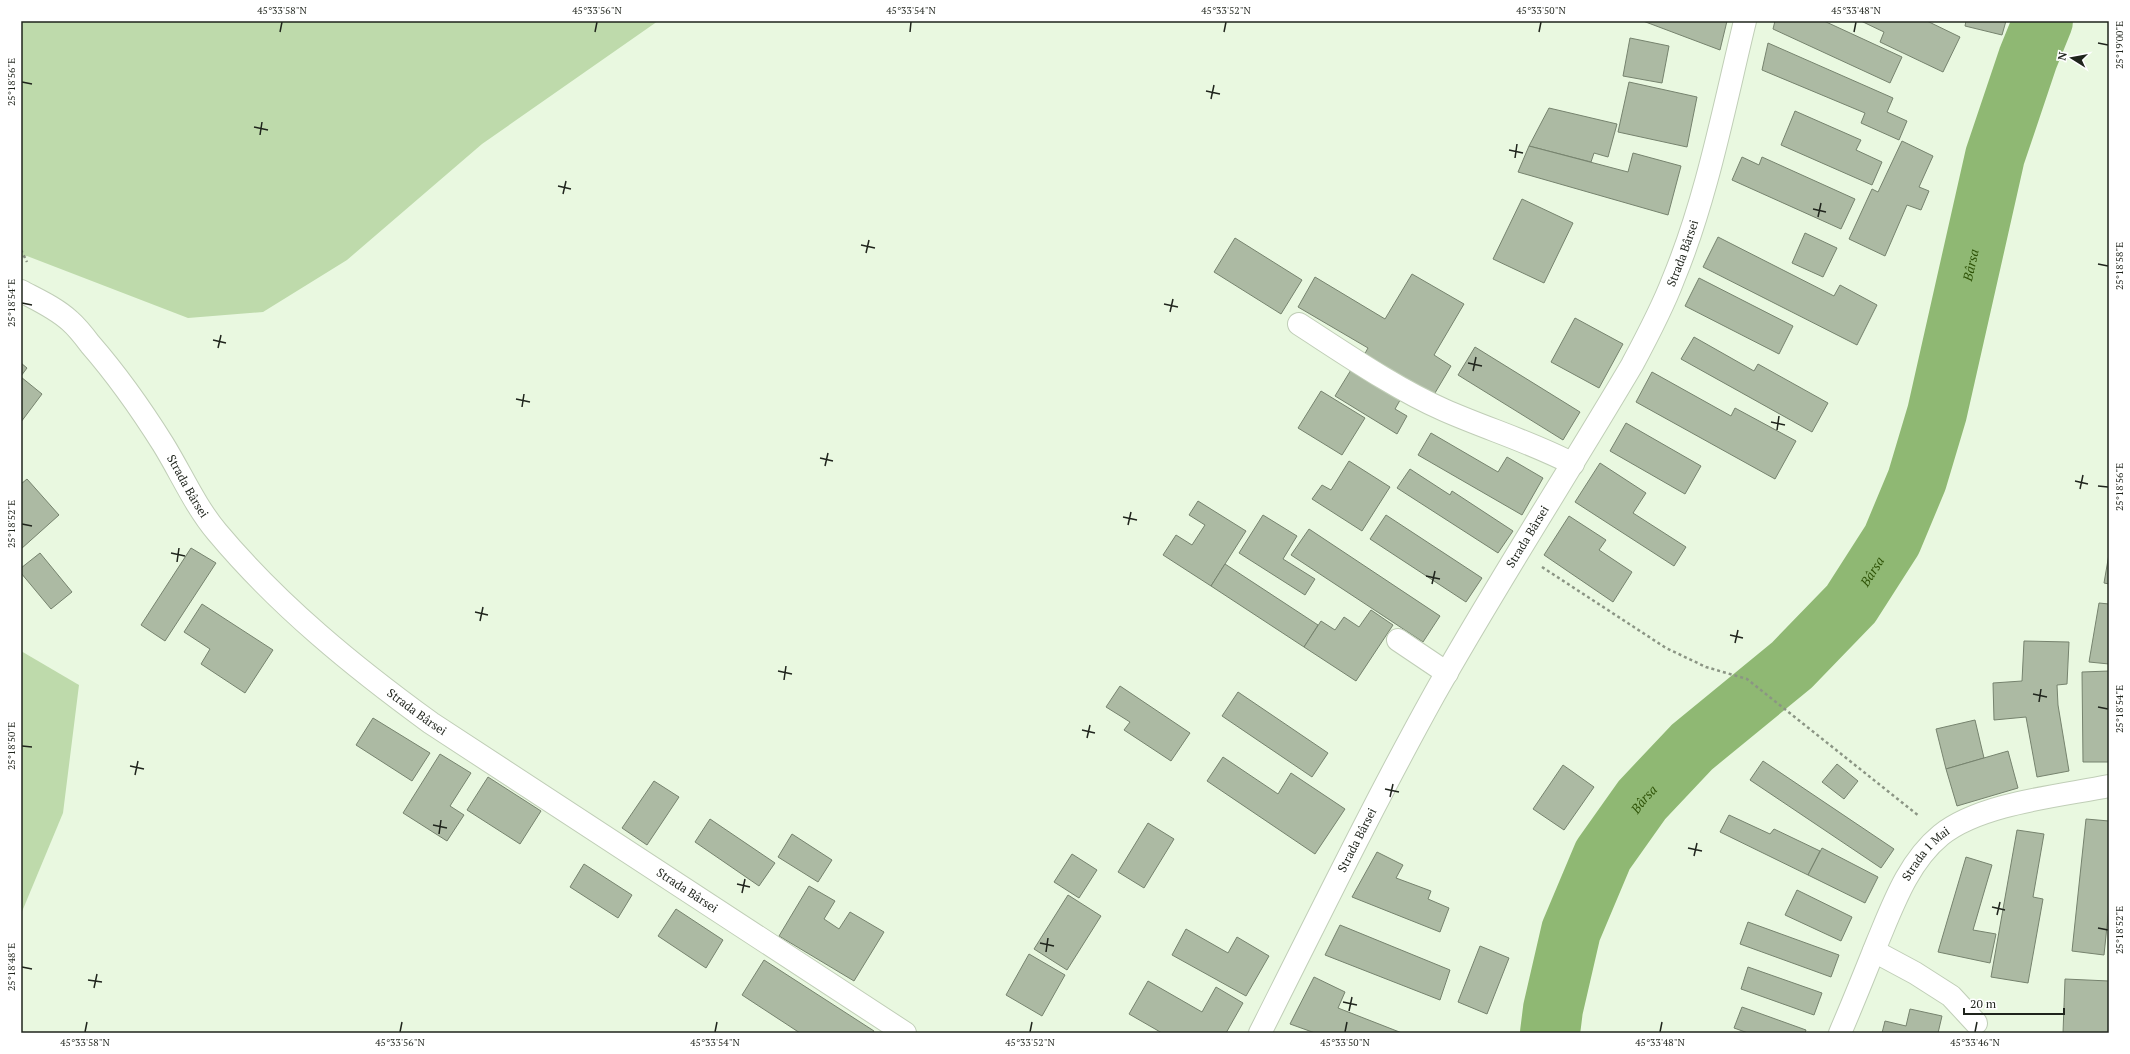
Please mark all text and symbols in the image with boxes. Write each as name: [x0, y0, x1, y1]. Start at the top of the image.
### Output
text: 45°33'58"N: [257, 4, 307, 17]
text: 45°33'56"N: [572, 4, 622, 17]
text: 45°33'54"N: [886, 4, 936, 17]
text: 45°33'52"N: [1201, 4, 1251, 17]
text: 45°33'50"N: [1516, 4, 1566, 17]
text: 45°33'48"N: [1831, 4, 1881, 17]
text: 25°19'00"E: [2113, 21, 2126, 69]
north arrow: [2052, 38, 2092, 78]
text: N: [2055, 50, 2070, 62]
text: 25°18'56"E: [5, 58, 18, 106]
street label: Strada Bârsei: [1663, 217, 1701, 289]
text: 25°18'58"E: [2113, 242, 2126, 290]
water label: Bârsa: [1958, 247, 1983, 284]
text: 25°18'54"E: [5, 279, 18, 327]
street label: Strada Bârsei: [164, 452, 212, 521]
text: 25°18'56"E: [2113, 463, 2126, 511]
text: 25°18'52"E: [5, 500, 18, 548]
street label: Strada Bârsei: [1503, 502, 1552, 570]
water label: Bârsa: [1855, 553, 1888, 591]
street label: Strada Bârsei: [384, 685, 450, 738]
text: 25°18'54"E: [2113, 685, 2126, 733]
text: 25°18'50"E: [5, 722, 18, 770]
water label: Bârsa: [1626, 781, 1661, 818]
street label: Strada Bârsei: [1334, 805, 1380, 874]
street label: Strada 1 Mai: [1898, 823, 1953, 883]
street label: Strada Bârsei: [654, 865, 721, 916]
text: 25°18'52"E: [2113, 906, 2126, 954]
text: 25°18'48"E: [5, 943, 18, 991]
scale bar: [1964, 990, 2064, 1016]
text: 20 m: [1970, 996, 1997, 1011]
text: 45°33'58"N: [60, 1036, 110, 1049]
text: 45°33'56"N: [375, 1036, 425, 1049]
text: 45°33'54"N: [690, 1036, 740, 1049]
text: 45°33'52"N: [1005, 1036, 1055, 1049]
text: 45°33'50"N: [1320, 1036, 1370, 1049]
text: 45°33'48"N: [1635, 1036, 1685, 1049]
text: 45°33'46"N: [1950, 1036, 2000, 1049]

